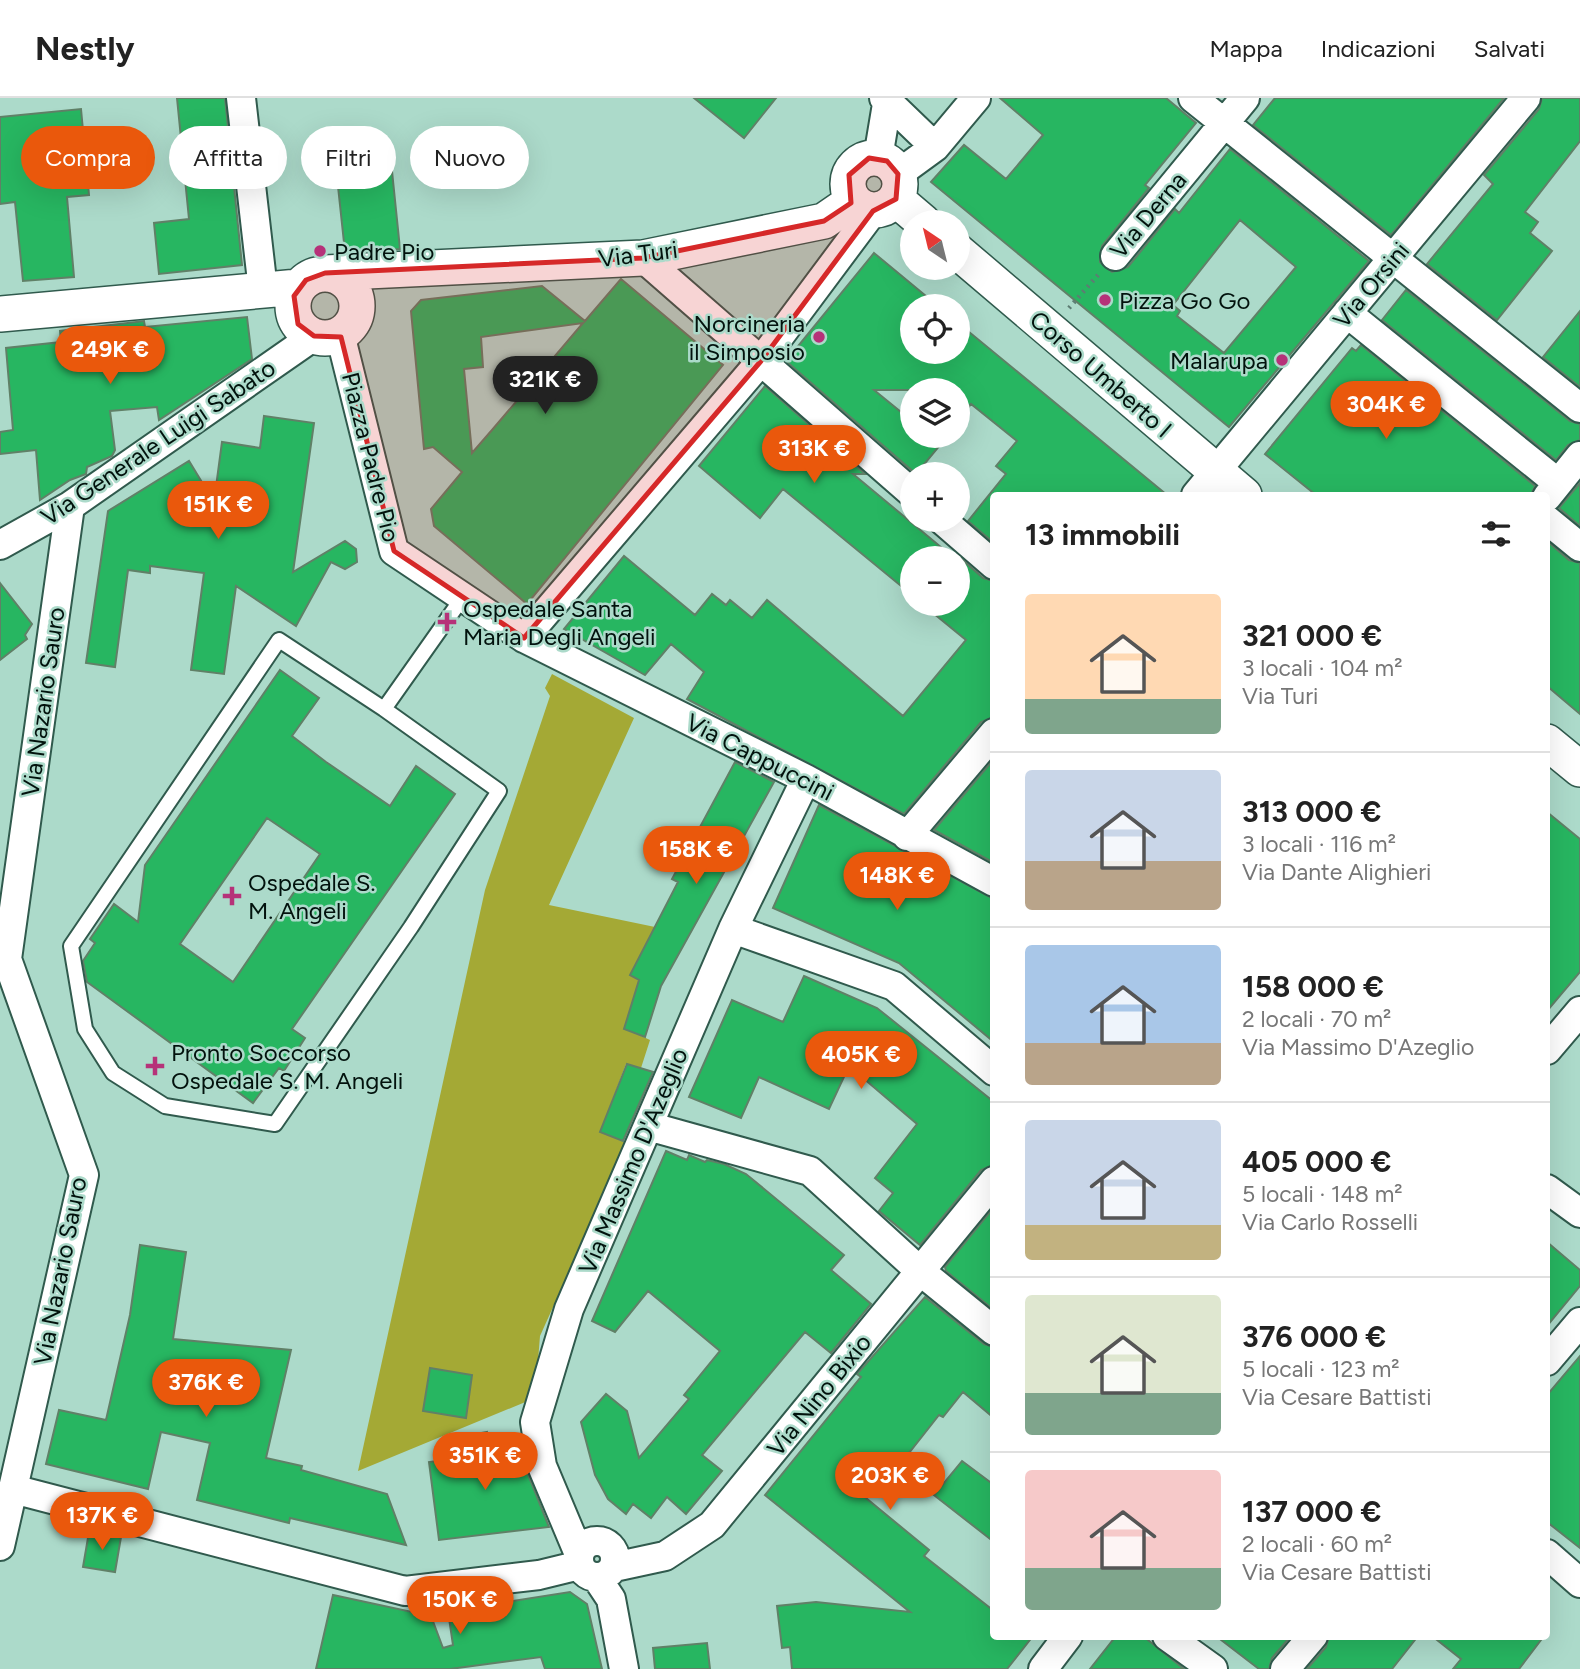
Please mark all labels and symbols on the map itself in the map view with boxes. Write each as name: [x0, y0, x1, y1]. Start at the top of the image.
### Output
street label: Via Derna: [1104, 166, 1192, 264]
north arrow: [900, 210, 970, 280]
street label: Via Turi: [597, 235, 679, 273]
street label: Via Orsini: [1327, 236, 1415, 334]
place label: Padre Pio: [334, 237, 435, 266]
marker: Padre Pio: [312, 243, 328, 259]
place label: Pizza Go Go: [1119, 286, 1250, 315]
marker: Pizza Go Go: [1097, 292, 1113, 308]
street label: Corso Umberto I: [1024, 305, 1178, 443]
place label: Norcineria il Simposio: [689, 309, 805, 366]
pin: 249K €: [53, 327, 167, 386]
marker: Norcineria il Simposio: [811, 329, 827, 345]
place label: Malarupa: [1170, 346, 1268, 375]
marker: Malarupa: [1274, 352, 1290, 368]
street label: Via Generale Luigi Sabato: [35, 353, 281, 531]
pin: 321K €: [488, 356, 602, 416]
street label: Piazza Padre Pio: [336, 369, 406, 545]
pin: 304K €: [1329, 382, 1443, 441]
pin: 313K €: [757, 426, 871, 485]
pin: 151K €: [161, 482, 275, 541]
place label: Ospedale Santa Maria Degli Angeli: [463, 594, 656, 651]
street label: Via Nazario Sauro: [15, 605, 71, 799]
marker: Ospedale Santa Maria Degli Angeli: [437, 612, 457, 632]
street label: Via Cappuccini: [681, 707, 839, 807]
pin: 158K €: [639, 826, 753, 886]
pin: 148K €: [840, 852, 954, 912]
place label: Ospedale S. M. Angeli: [248, 868, 375, 925]
marker: Ospedale S. M. Angeli: [222, 886, 242, 906]
pin: 405K €: [804, 1032, 918, 1091]
place label: Pronto Soccorso Ospedale S. M. Angeli: [171, 1038, 403, 1095]
street label: Via Massimo D'Azeglio: [572, 1044, 694, 1278]
marker: Pronto Soccorso Ospedale S. M. Angeli: [145, 1056, 165, 1076]
street label: Via Nazario Sauro: [28, 1174, 92, 1368]
street label: Via Nino Bixio: [761, 1328, 877, 1462]
pin: 376K €: [149, 1360, 263, 1419]
pin: 351K €: [428, 1432, 542, 1492]
pin: 203K €: [833, 1452, 947, 1512]
pin: 137K €: [45, 1492, 159, 1552]
pin: 150K €: [403, 1576, 517, 1636]

